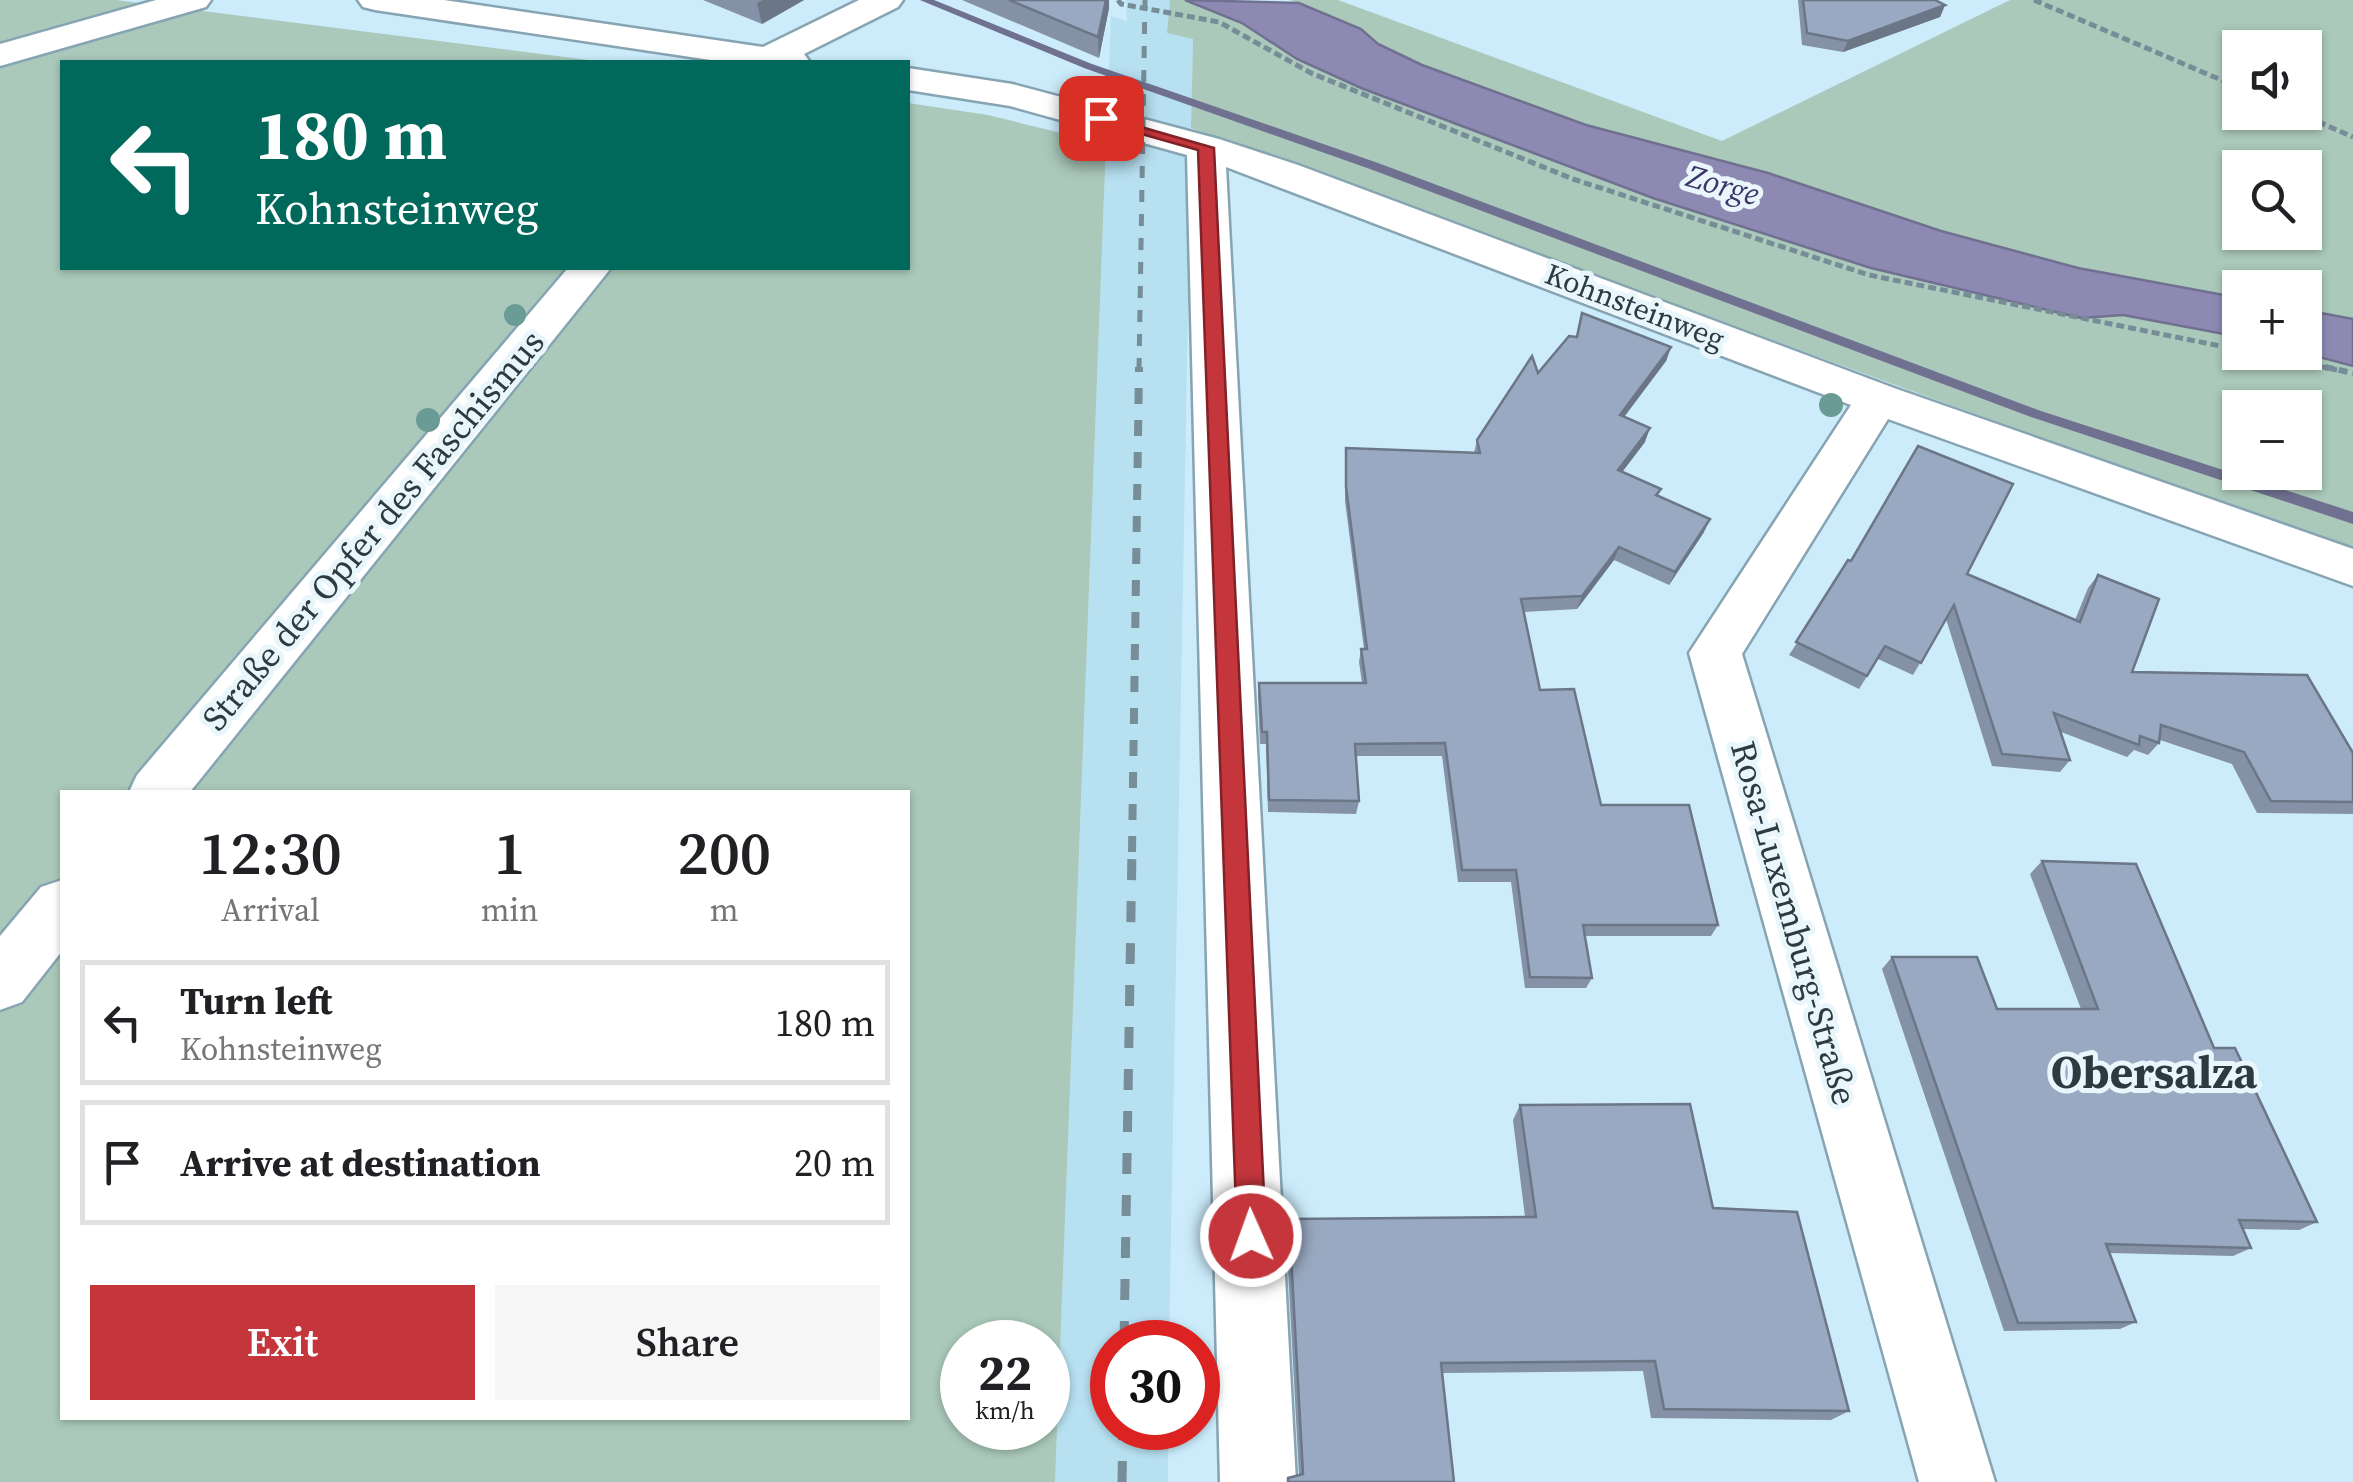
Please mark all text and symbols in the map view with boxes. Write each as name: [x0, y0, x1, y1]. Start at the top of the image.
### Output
map controls: [2222, 30, 2322, 490]
button: sound: [2222, 30, 2322, 130]
pin: [1059, 76, 1144, 161]
text: 180 m: [255, 86, 447, 182]
icon: arrive: [1074, 91, 1129, 146]
icon: left: [90, 100, 220, 230]
button: search: [2222, 150, 2322, 250]
water label: Zorge: [1681, 154, 1764, 216]
text: Kohnsteinweg: [255, 177, 539, 239]
street label: Kohnsteinweg: [1539, 253, 1731, 359]
button: +: [2222, 270, 2322, 370]
street label: Straße der Opfer des Faschismus: [191, 319, 555, 741]
button: −: [2222, 390, 2322, 490]
street label: Rosa-Luxemburg-Straße: [1719, 736, 1869, 1110]
text: 12:30: [199, 812, 342, 894]
text: 1: [494, 812, 525, 894]
text: 200: [677, 812, 771, 894]
text: Arrival: [221, 888, 320, 932]
text: min: [481, 888, 538, 932]
text: m: [710, 888, 739, 932]
text: Turn left: [180, 975, 332, 1027]
icon: left: [95, 995, 150, 1050]
text: 180 m: [775, 997, 875, 1049]
text: Kohnsteinweg: [180, 1027, 382, 1071]
district label: Obersalza: [2051, 1041, 2258, 1103]
icon: arrive: [95, 1135, 150, 1190]
text: Arrive at destination: [180, 1137, 541, 1189]
text: 20 m: [794, 1137, 875, 1189]
position arrow: [1199, 1184, 1303, 1288]
button: Exit: [90, 1285, 475, 1400]
button: Share: [495, 1285, 880, 1400]
speed limit sign: 30: [1090, 1320, 1220, 1450]
text: 22: [978, 1338, 1032, 1407]
text: km/h: [975, 1393, 1035, 1427]

